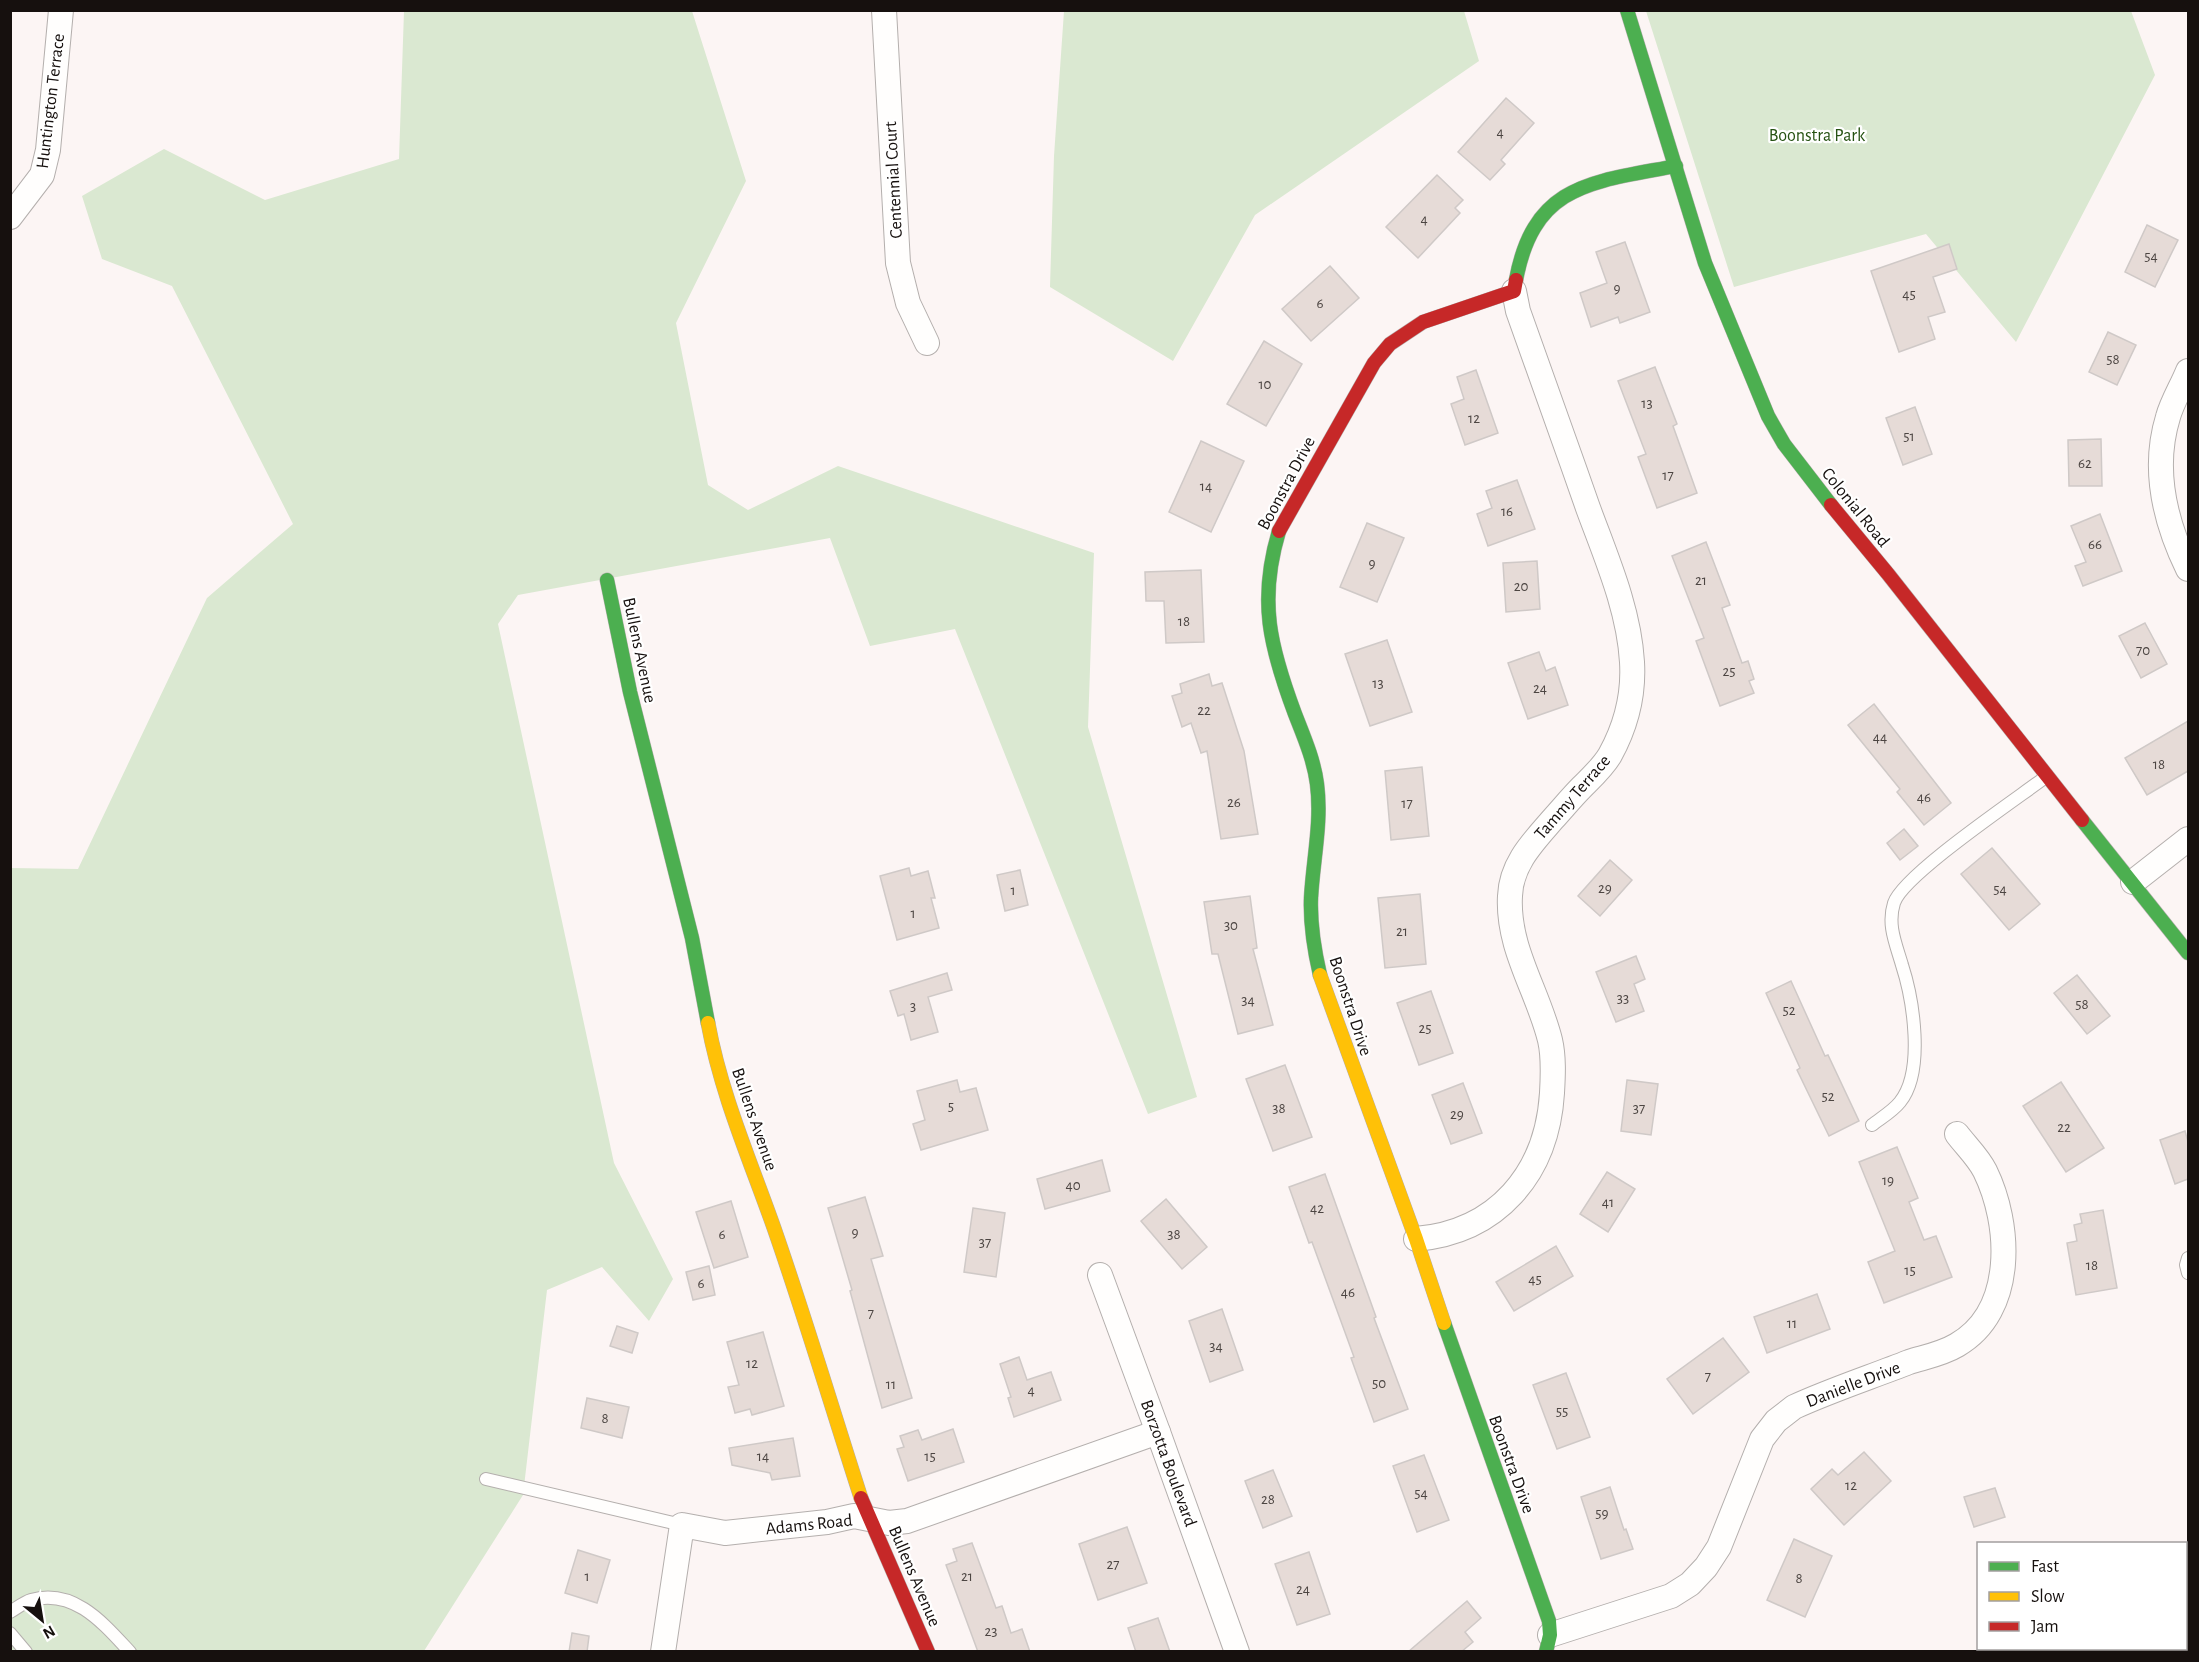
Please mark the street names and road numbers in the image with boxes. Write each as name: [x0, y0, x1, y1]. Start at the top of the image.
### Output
street label: Huntington Terrace: [34, 33, 68, 170]
street label: Centennial Court: [882, 121, 906, 239]
street label: Boonstra Drive: [1255, 434, 1319, 533]
street label: Colonial Road: [1818, 465, 1892, 551]
street label: Bullens Avenue: [619, 596, 659, 705]
street label: Tammy Terrace: [1531, 752, 1614, 843]
street label: Boonstra Drive: [1326, 955, 1375, 1058]
street label: Bullens Avenue: [728, 1066, 780, 1173]
street label: Danielle Drive: [1804, 1359, 1903, 1411]
street label: Borzotta Boulevard: [1137, 1398, 1199, 1529]
street label: Boonstra Drive: [1485, 1413, 1537, 1516]
street label: Adams Road: [765, 1511, 853, 1539]
street label: Bullens Avenue: [885, 1523, 943, 1629]

